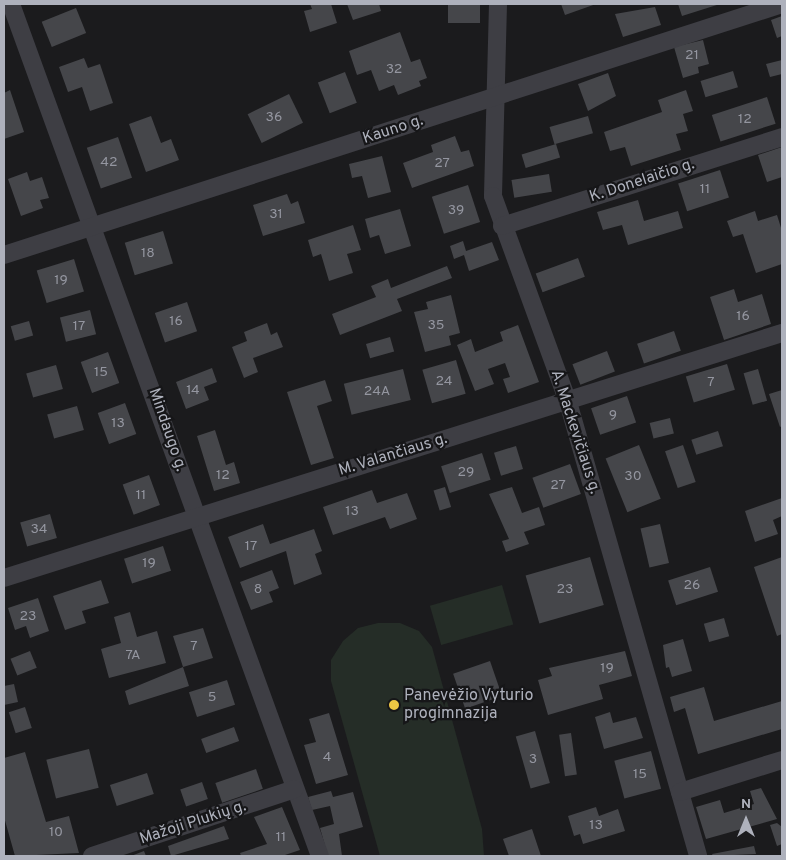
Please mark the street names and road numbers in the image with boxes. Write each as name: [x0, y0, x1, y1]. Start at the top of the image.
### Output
street label: Kauno g.: [360, 111, 426, 149]
street label: K. Donelaičio g.: [587, 155, 697, 207]
street label: A. Mackevičiaus g.: [546, 368, 604, 496]
street label: Mindaugo g.: [144, 386, 190, 474]
street label: M. Valančiaus g.: [336, 429, 450, 481]
street label: Mažoji Plukių g.: [137, 797, 249, 849]

